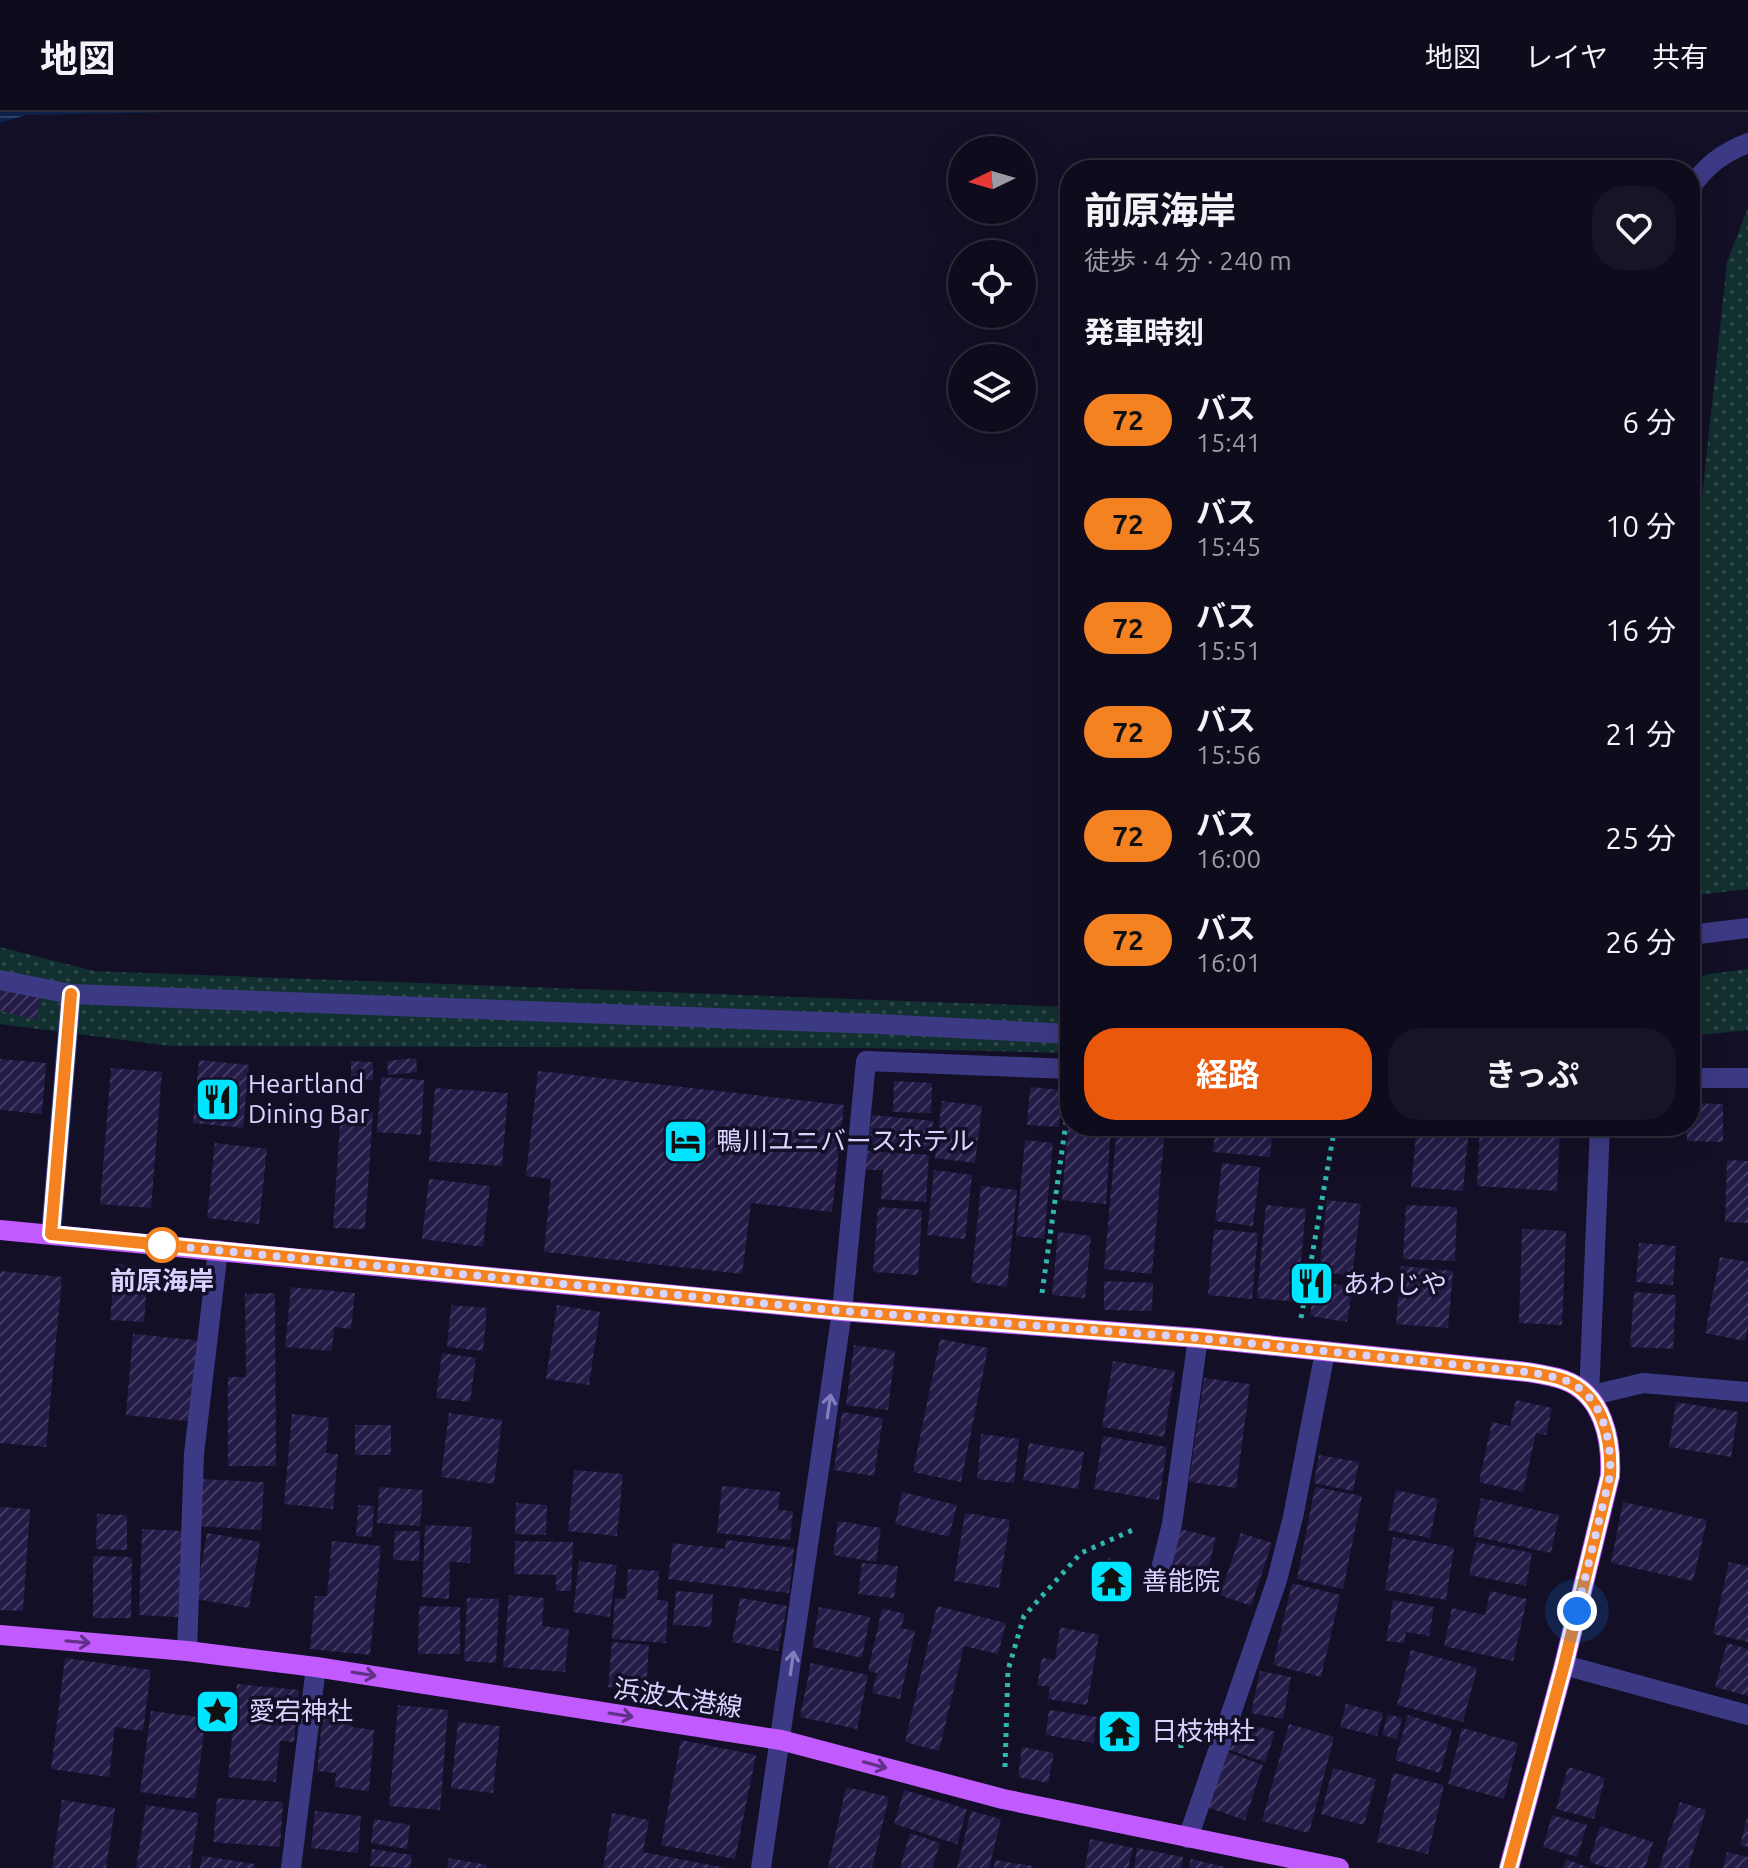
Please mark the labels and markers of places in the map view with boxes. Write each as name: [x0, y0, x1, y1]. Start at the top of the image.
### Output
place label: Heartland Dining Bar: [248, 1069, 369, 1128]
restaurant icon: Heartland Dining Bar: [193, 1075, 241, 1123]
hotel icon: 鴨川ユニバースホテル: [661, 1117, 709, 1165]
place label: 鴨川ユニバースホテル: [716, 1126, 975, 1155]
marker: 前原海岸: [145, 1228, 179, 1262]
restaurant icon: あわじや: [1288, 1260, 1336, 1308]
place label: 前原海岸: [110, 1266, 214, 1295]
place label: あわじや: [1343, 1269, 1447, 1298]
temple icon: 善能院: [1087, 1557, 1135, 1605]
place label: 善能院: [1142, 1566, 1220, 1595]
place icon: 愛宕神社: [194, 1687, 242, 1735]
place label: 愛宕神社: [249, 1696, 353, 1725]
temple icon: 日枝神社: [1096, 1707, 1144, 1755]
place label: 日枝神社: [1151, 1716, 1255, 1745]

